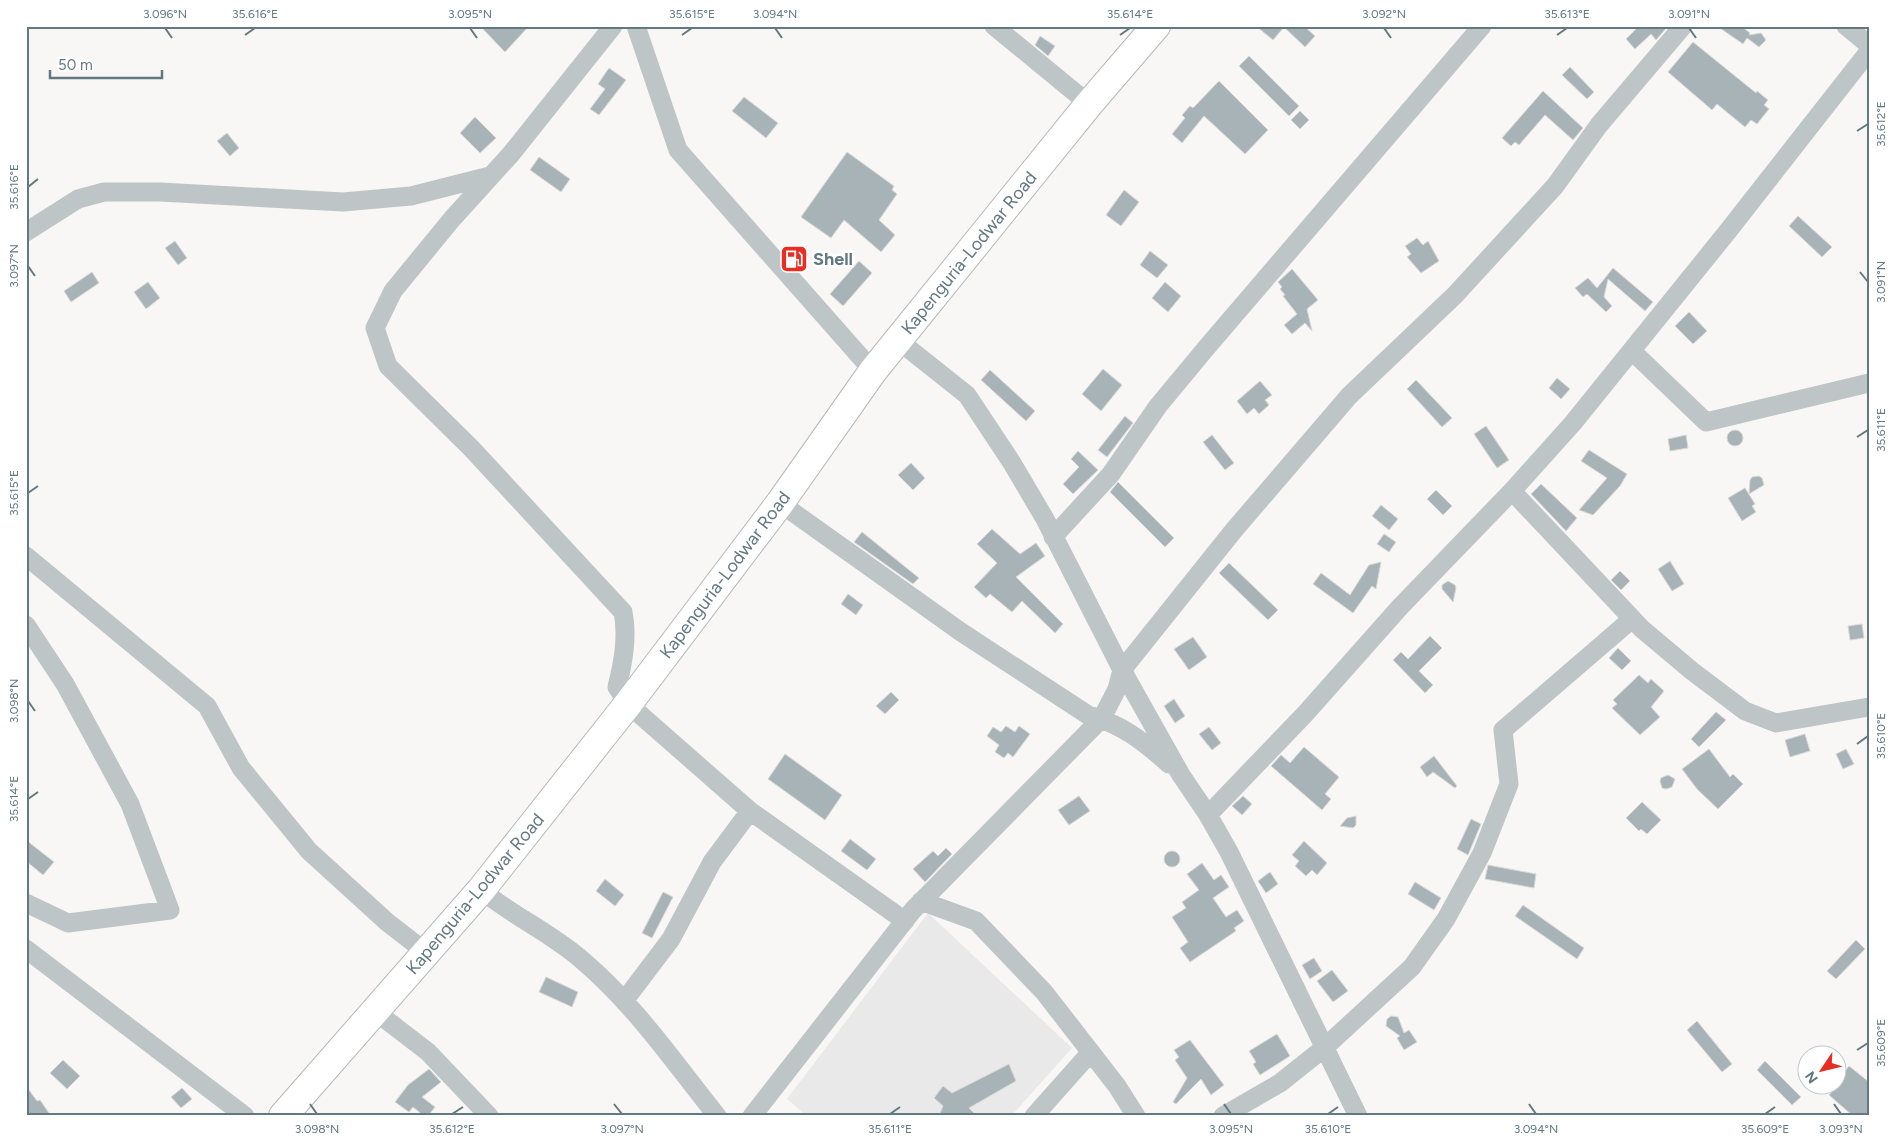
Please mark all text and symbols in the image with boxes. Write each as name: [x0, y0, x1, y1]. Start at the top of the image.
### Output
text: 3.096°N: [143, 7, 187, 21]
text: 35.616°E: [232, 7, 278, 21]
text: 3.095°N: [448, 7, 492, 21]
text: 35.615°E: [669, 7, 715, 21]
text: 3.094°N: [753, 7, 797, 21]
text: 35.614°E: [1107, 7, 1153, 21]
text: 3.092°N: [1362, 7, 1406, 21]
text: 35.613°E: [1544, 7, 1590, 21]
text: 3.091°N: [1668, 7, 1710, 21]
scale bar: [50, 48, 162, 80]
text: 50 m: [58, 56, 93, 74]
text: 35.612°E: [1874, 101, 1888, 147]
text: 35.616°E: [7, 164, 21, 210]
street label: Kapenguria-Lodwar Road: [896, 167, 1042, 339]
text: 3.097°N: [7, 244, 21, 288]
fuel station icon: Shell: [779, 244, 809, 274]
place label: Shell: [813, 248, 853, 270]
text: 3.091°N: [1874, 261, 1888, 303]
text: 35.611°E: [1874, 408, 1888, 452]
text: 35.615°E: [7, 470, 21, 516]
street label: Kapenguria-Lodwar Road: [655, 487, 795, 663]
text: 3.098°N: [7, 679, 21, 723]
text: 35.610°E: [1874, 713, 1888, 759]
text: 35.614°E: [7, 776, 21, 822]
street label: Kapenguria-Lodwar Road: [401, 809, 549, 979]
text: 35.609°E: [1874, 1019, 1888, 1067]
north arrow: [1798, 1044, 1848, 1094]
text: N: [1802, 1068, 1822, 1086]
text: 3.098°N: [295, 1122, 339, 1136]
text: 35.612°E: [429, 1122, 475, 1136]
text: 3.097°N: [600, 1122, 644, 1136]
text: 35.611°E: [868, 1122, 912, 1136]
text: 3.095°N: [1209, 1122, 1253, 1136]
text: 35.610°E: [1305, 1122, 1351, 1136]
text: 3.094°N: [1514, 1122, 1558, 1136]
text: 35.609°E: [1741, 1122, 1789, 1136]
text: 3.093°N: [1819, 1122, 1863, 1136]

